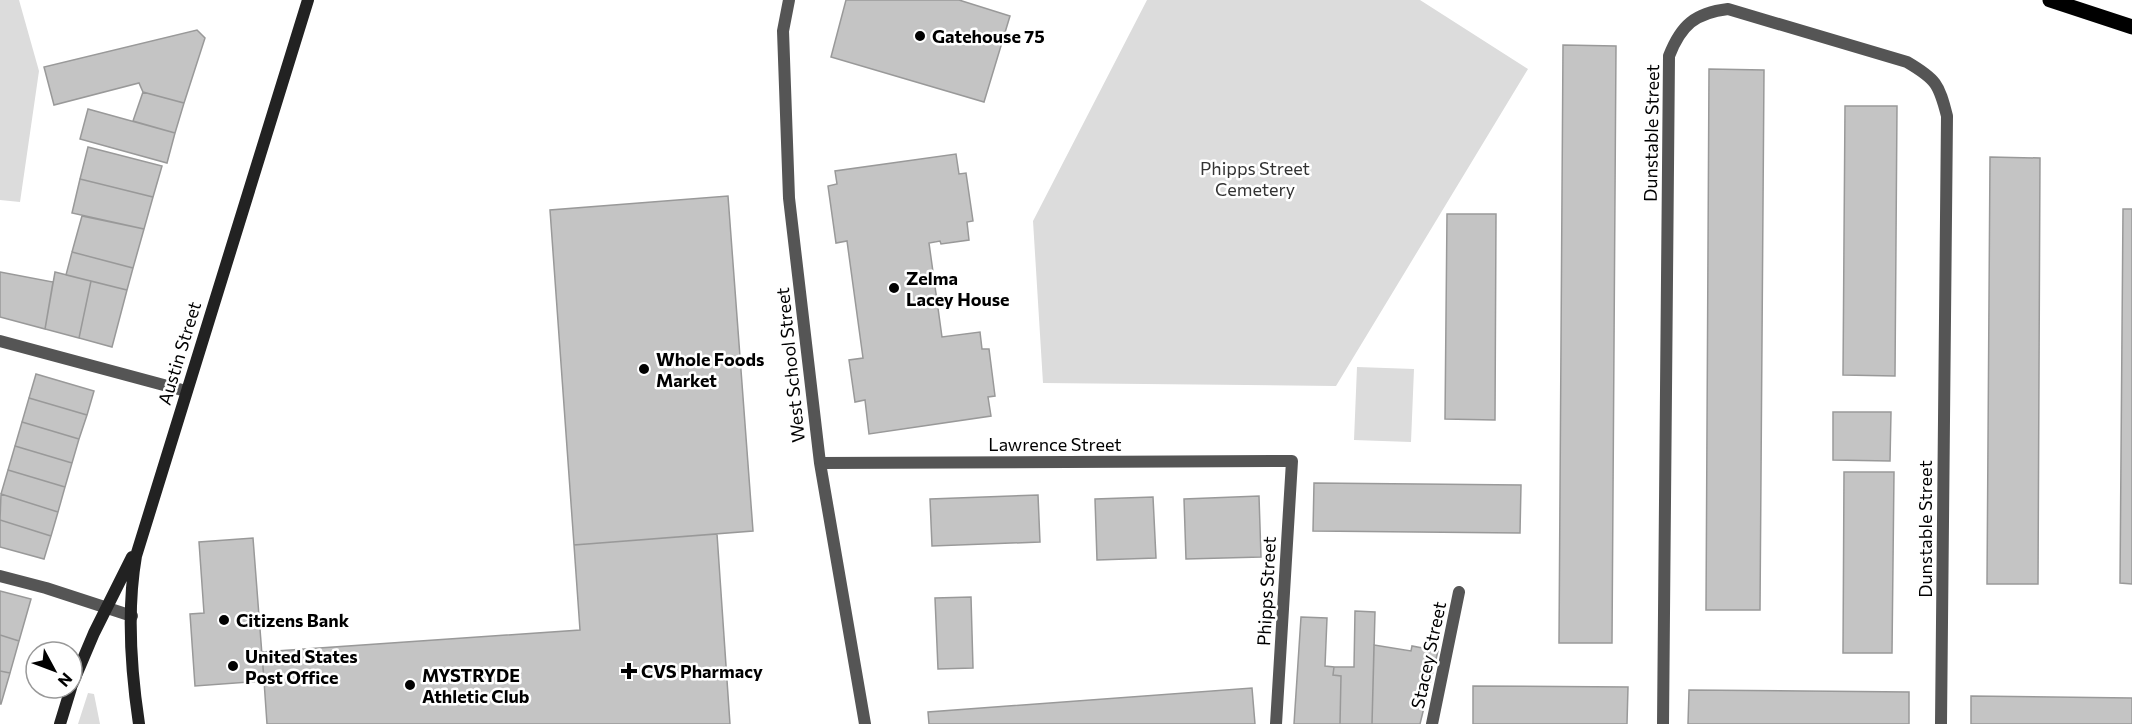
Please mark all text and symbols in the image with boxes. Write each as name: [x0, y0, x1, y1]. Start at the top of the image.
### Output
place label: Gatehouse 75: [932, 25, 1045, 47]
marker: Gatehouse 75: [913, 29, 927, 43]
street label: Dunstable Street: [1639, 64, 1663, 202]
park label: Phipps Street Cemetery: [1200, 157, 1310, 200]
place label: Zelma Lacey House: [906, 267, 1010, 310]
marker: Zelma Lacey House: [887, 281, 901, 295]
street label: West School Street: [771, 286, 809, 444]
street label: Austin Street: [153, 299, 205, 407]
place label: Whole Foods Market: [656, 348, 764, 391]
marker: Whole Foods Market: [637, 362, 651, 376]
street label: Lawrence Street: [988, 433, 1122, 455]
street label: Dunstable Street: [1914, 460, 1936, 598]
street label: Phipps Street: [1252, 536, 1280, 646]
street label: Stacey Street: [1406, 599, 1450, 711]
place label: Citizens Bank: [236, 609, 350, 631]
marker: Citizens Bank: [217, 613, 231, 627]
north arrow: [24, 640, 84, 700]
place label: United States Post Office: [245, 645, 358, 688]
marker: United States Post Office: [226, 659, 240, 673]
place label: CVS Pharmacy: [641, 660, 763, 682]
place label: MYSTRYDE Athletic Club: [422, 664, 530, 707]
marker: CVS Pharmacy: [622, 664, 636, 678]
text: N: [55, 669, 77, 691]
marker: MYSTRYDE Athletic Club: [403, 678, 417, 692]

